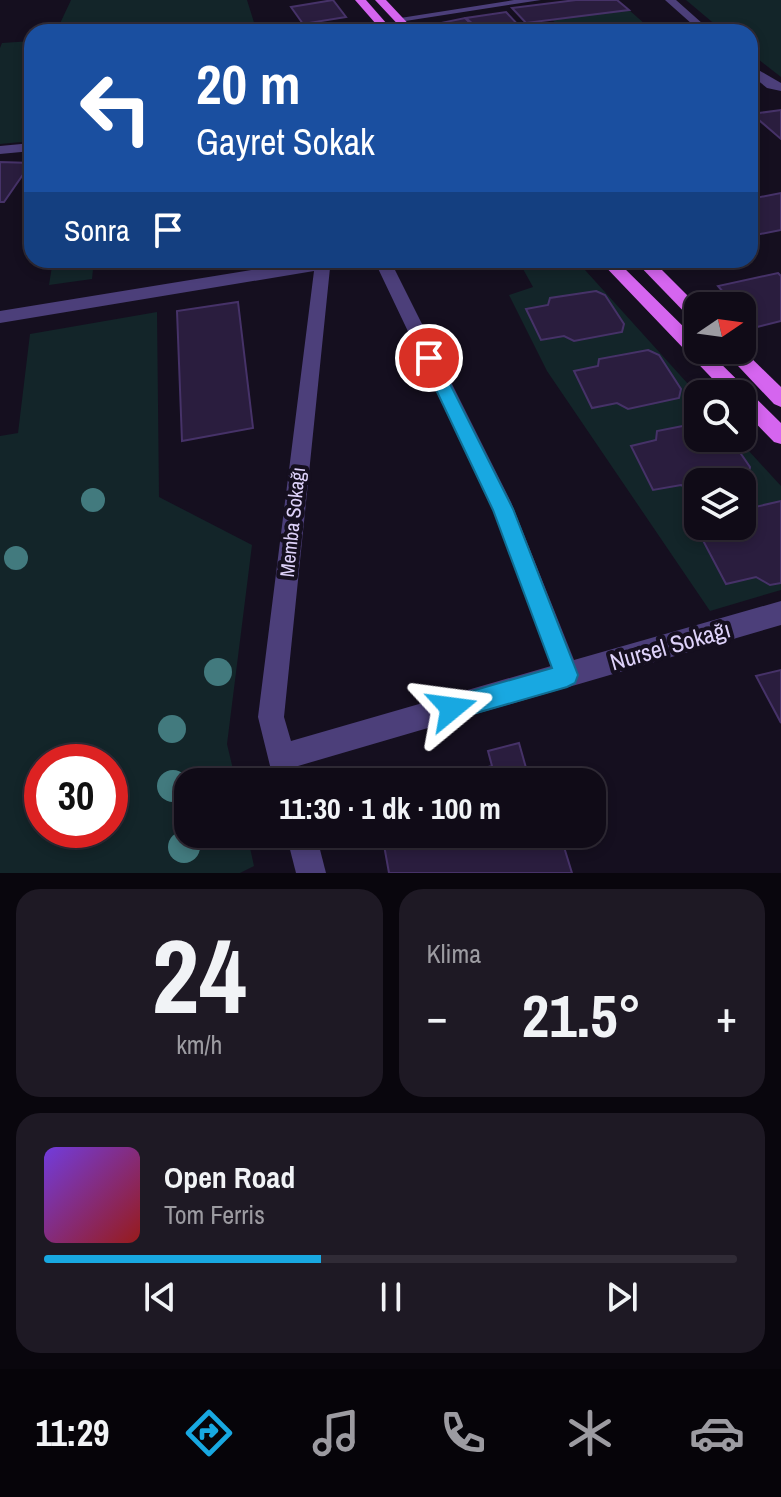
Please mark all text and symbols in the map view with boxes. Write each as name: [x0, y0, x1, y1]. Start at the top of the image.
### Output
text: 20 m: [196, 46, 301, 121]
icon: left: [64, 56, 168, 160]
text: Gayret Sokak: [196, 118, 375, 166]
icon: arrive: [146, 208, 190, 252]
text: Sonra: [64, 210, 130, 250]
north arrow: [684, 292, 756, 364]
map controls: [684, 292, 756, 540]
pin: [395, 324, 463, 392]
icon: arrive: [407, 336, 451, 380]
button: search: [684, 380, 756, 452]
street label: Memba Sokağı: [273, 466, 311, 578]
button: layers: [684, 468, 756, 540]
street label: Nursel Sokağı: [606, 613, 734, 677]
position arrow: [410, 666, 494, 750]
speed limit sign: 30: [24, 744, 128, 848]
text: 11:30 · 1 dk · 100 m: [279, 788, 501, 828]
text: 24: [152, 905, 247, 1045]
text: Klima: [427, 936, 481, 971]
text: 21.5°: [522, 975, 642, 1056]
text: −: [427, 986, 448, 1046]
text: +: [716, 986, 737, 1046]
text: km/h: [176, 1027, 222, 1062]
text: Open Road: [164, 1157, 295, 1197]
text: Tom Ferris: [164, 1197, 265, 1232]
icon: previous: [138, 1275, 182, 1319]
icon: pause: [369, 1275, 413, 1319]
icon: next: [600, 1275, 644, 1319]
icon: directions: [181, 1405, 237, 1461]
icon: music: [308, 1405, 364, 1461]
icon: phone: [435, 1405, 491, 1461]
icon: climate: [562, 1405, 618, 1461]
icon: car: [689, 1405, 745, 1461]
text: 11:29: [36, 1409, 109, 1457]

